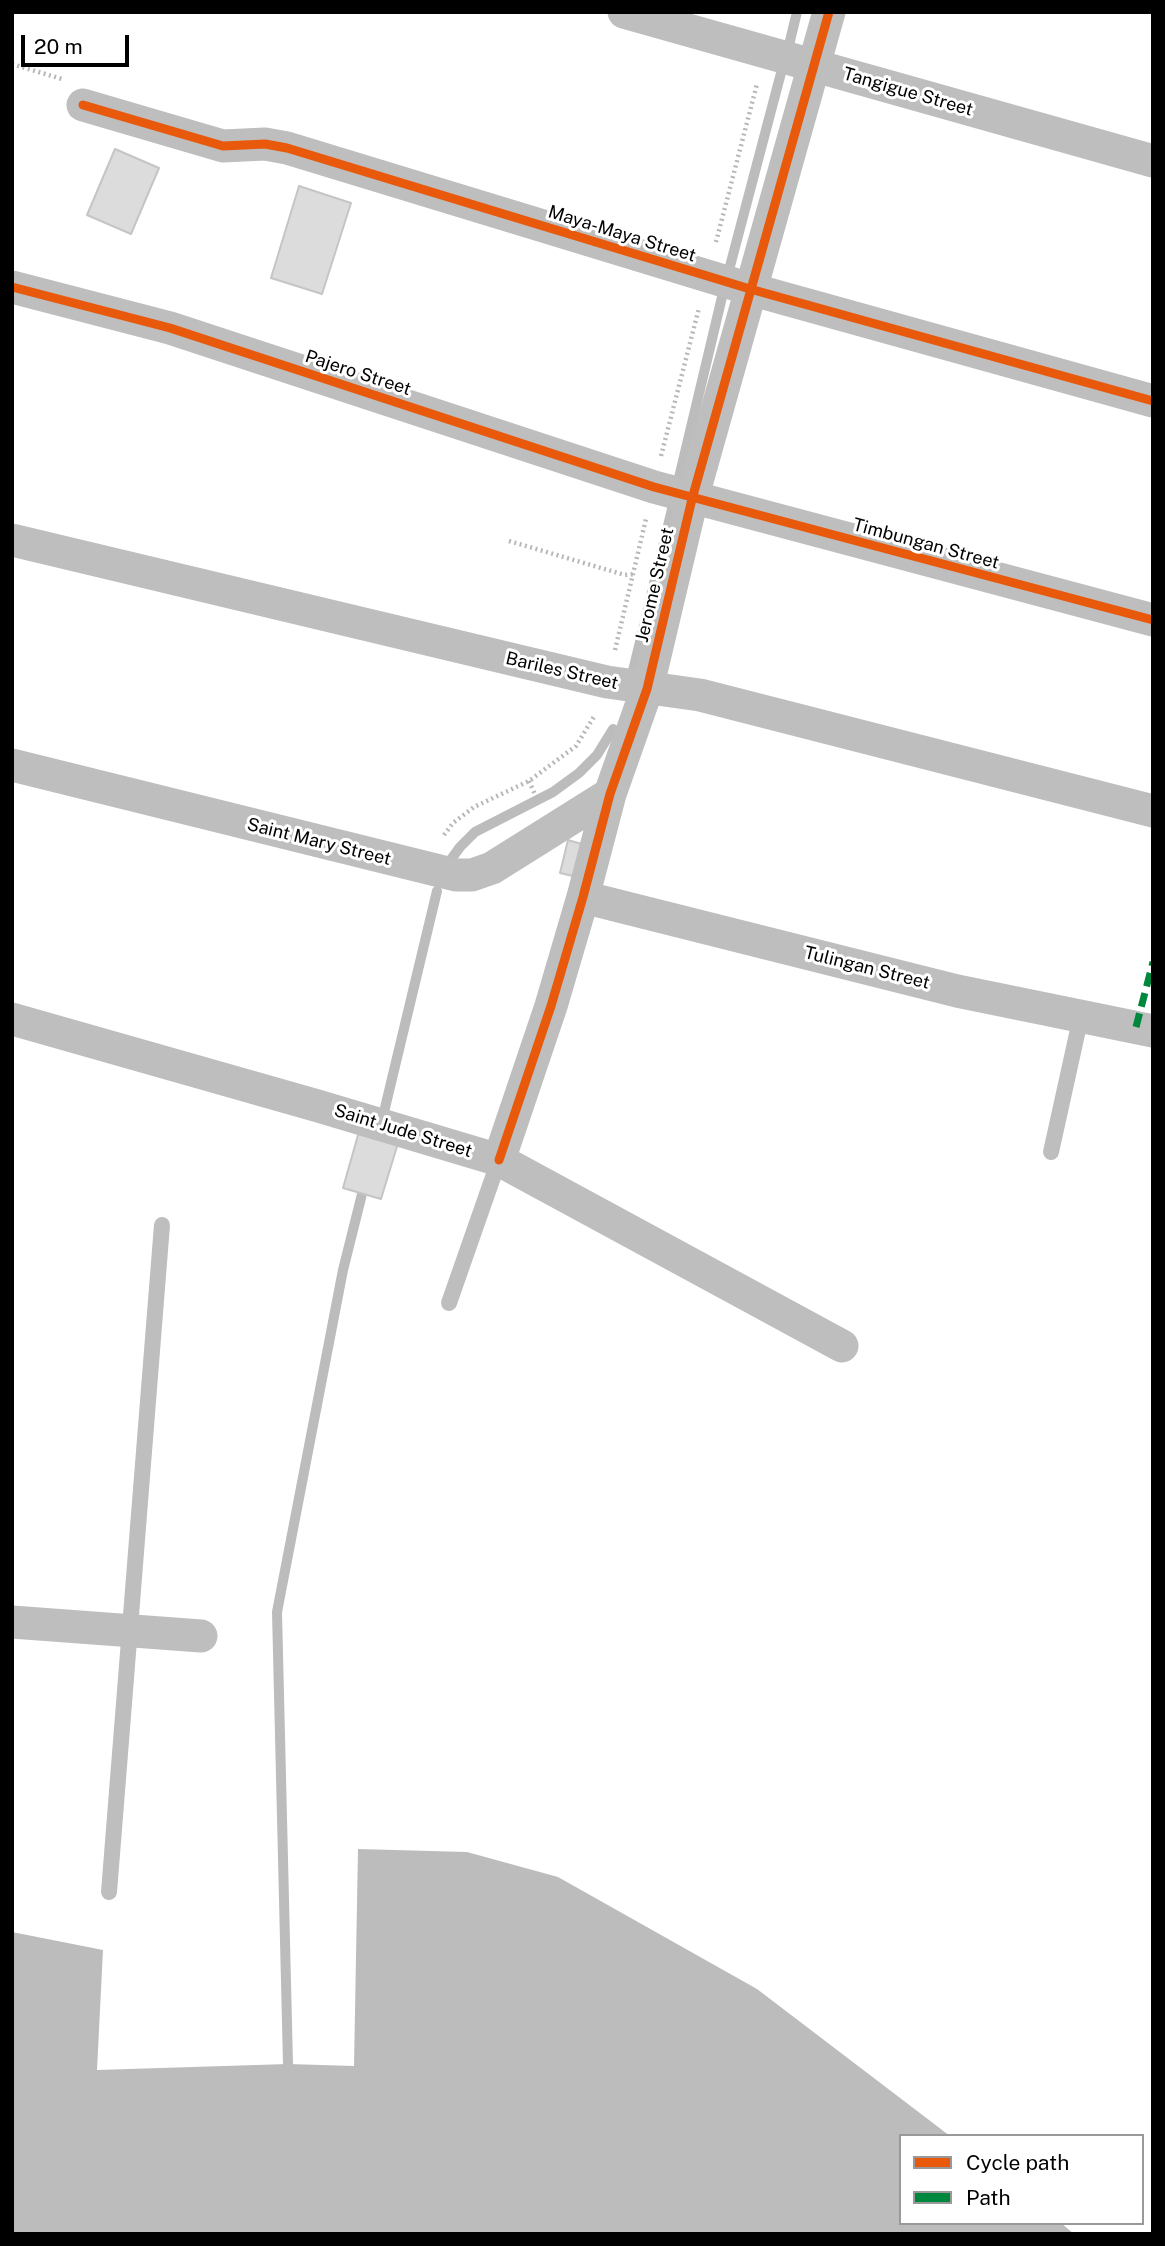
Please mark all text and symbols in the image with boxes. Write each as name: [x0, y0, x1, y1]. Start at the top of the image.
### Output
scale bar: [24, 21, 133, 65]
text: 20 m: [34, 34, 83, 59]
street label: Tangigue Street: [841, 63, 975, 121]
street label: Maya-Maya Street: [545, 201, 699, 267]
street label: Pajero Street: [302, 346, 414, 400]
street label: Timbungan Street: [850, 514, 1002, 574]
street label: Jerome Street: [631, 526, 679, 644]
street label: Bariles Street: [504, 648, 620, 694]
street label: Saint Mary Street: [245, 814, 393, 870]
street label: Tulingan Street: [802, 942, 932, 994]
street label: Saint Jude Street: [331, 1100, 475, 1162]
legend: [899, 2134, 1144, 2225]
text: Cycle path: [966, 2150, 1069, 2175]
text: Path: [966, 2185, 1011, 2210]

